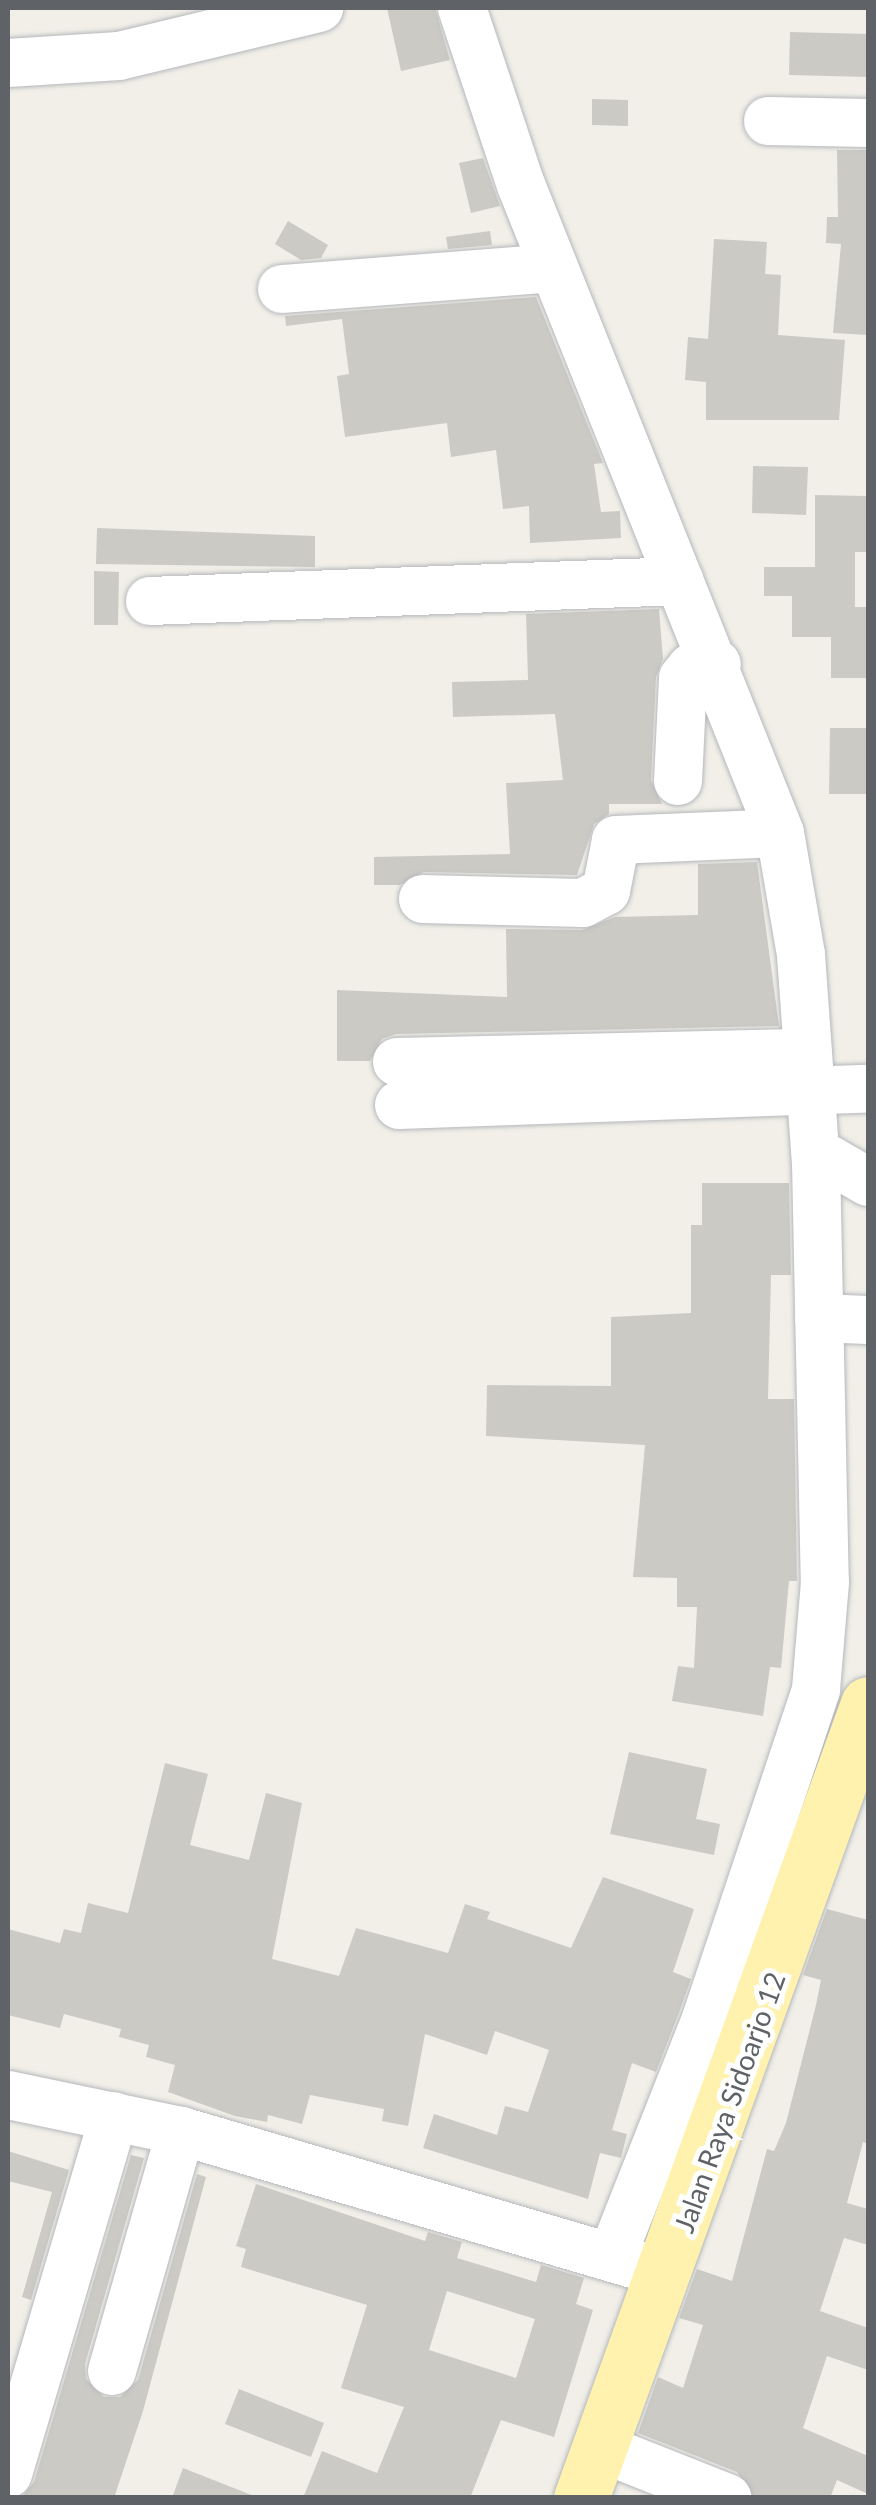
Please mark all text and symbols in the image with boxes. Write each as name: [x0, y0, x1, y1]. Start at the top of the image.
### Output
street label: Jalan Raya Sidoarjo 12: [666, 1967, 792, 2237]

